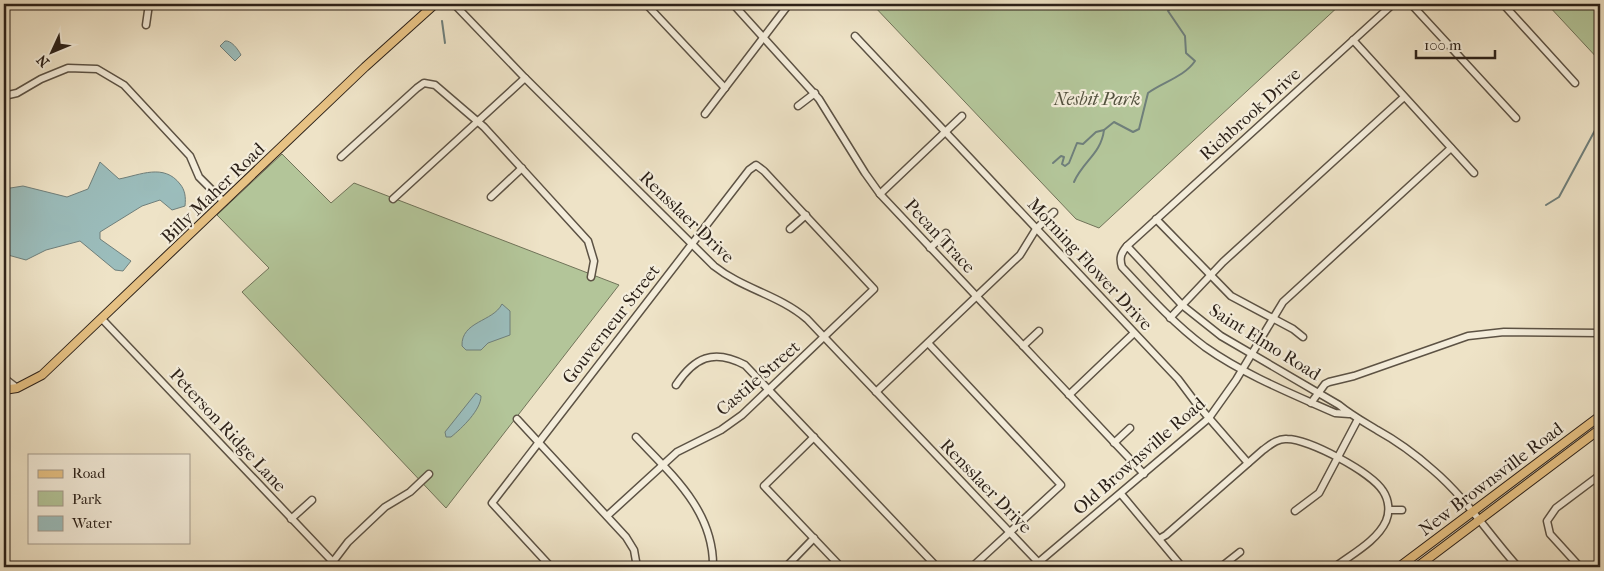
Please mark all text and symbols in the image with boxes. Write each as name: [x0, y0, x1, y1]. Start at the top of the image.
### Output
north arrow: [28, 28, 78, 78]
scale bar: [1416, 28, 1495, 60]
text: 100 m: [1424, 36, 1462, 54]
text: N: [33, 51, 53, 70]
street label: Richbrook Drive: [1196, 64, 1305, 165]
park label: Nesbit Park: [1053, 89, 1140, 110]
street label: Billy Maher Road: [157, 139, 269, 248]
street label: Rensslaer Drive: [635, 167, 738, 268]
street label: Morning Flower Drive: [1023, 194, 1157, 335]
street label: Pecan Trace: [900, 195, 979, 278]
street label: Gouverneur Street: [558, 260, 665, 388]
street label: Saint Elmo Road: [1205, 300, 1325, 385]
street label: Castile Street: [712, 336, 805, 420]
street label: Peterson Ridge Lane: [165, 364, 290, 497]
street label: Old Brownsville Road: [1069, 393, 1210, 520]
street label: New Brownsville Road: [1415, 418, 1568, 540]
street label: Rensslaer Drive: [935, 435, 1036, 538]
legend: [28, 454, 190, 544]
text: Road: [72, 464, 106, 482]
text: Park: [72, 490, 102, 508]
text: Water: [71, 514, 112, 532]

